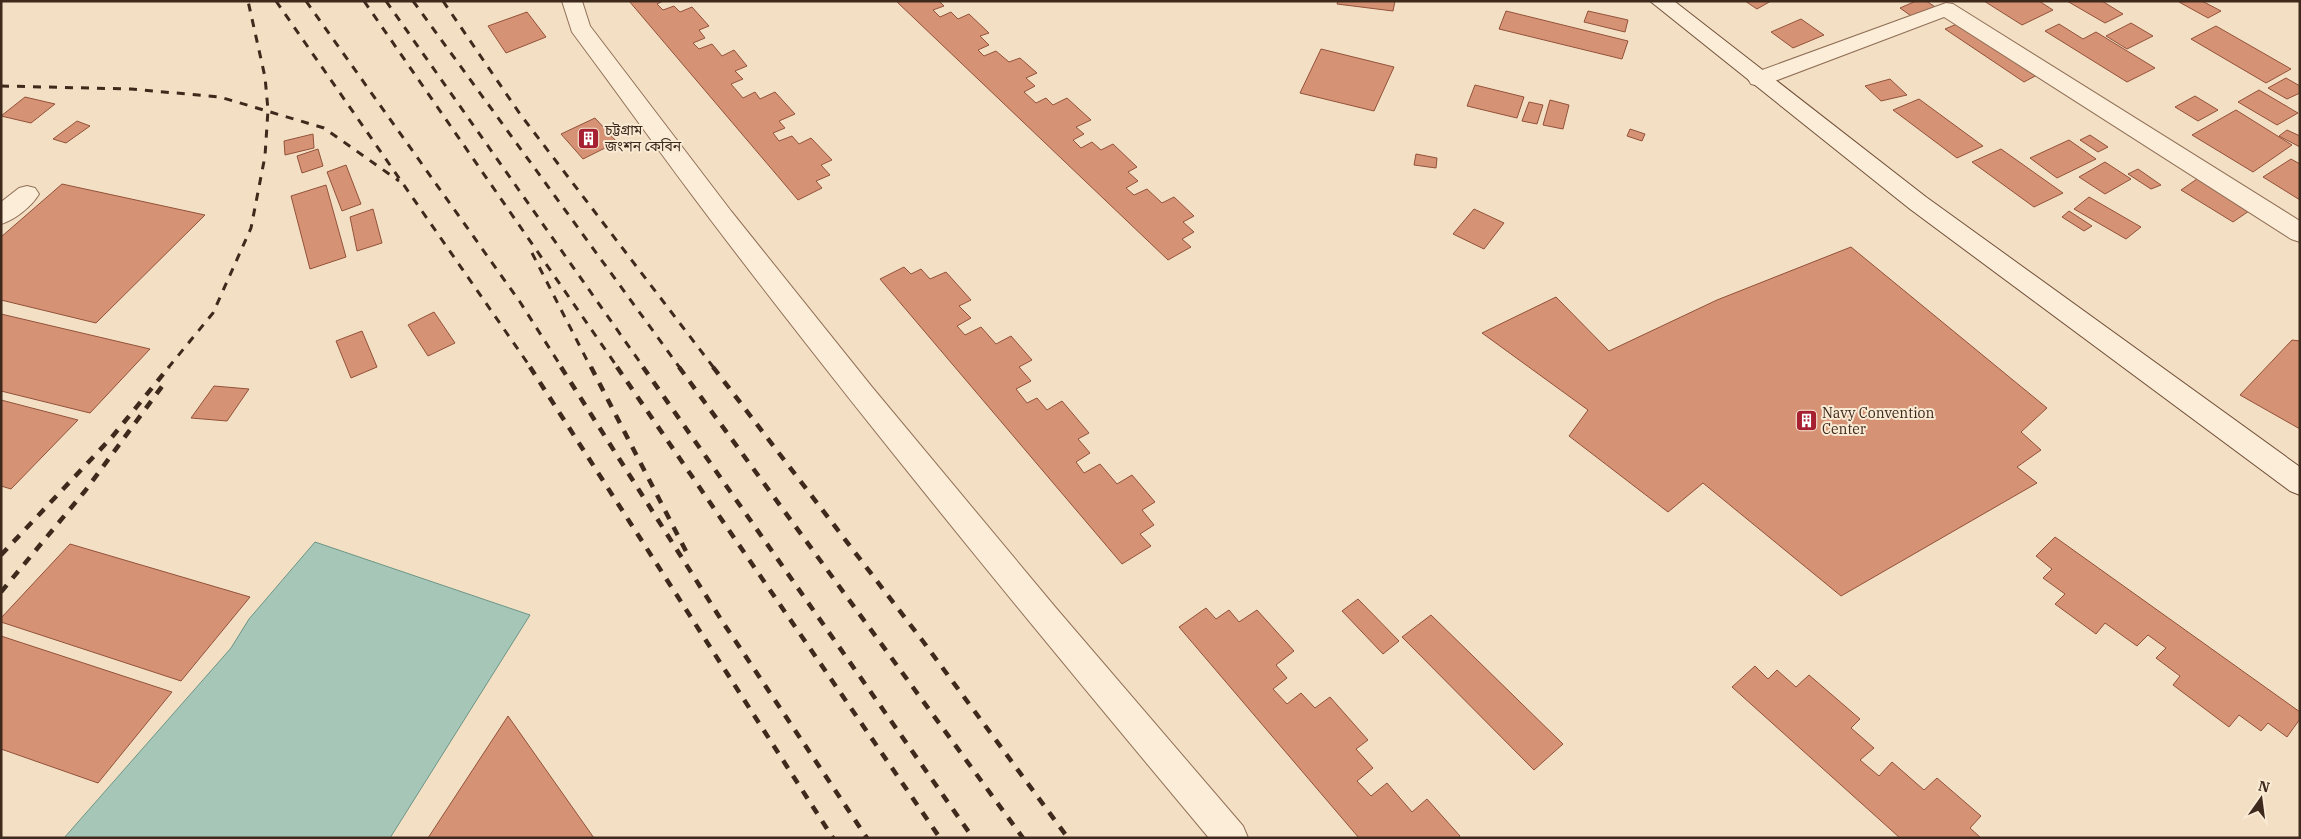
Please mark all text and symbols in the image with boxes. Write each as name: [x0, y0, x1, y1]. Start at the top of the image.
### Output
place label: চট্টগ্রাম জংশন কেবিন: [604, 121, 682, 155]
building icon: চট্টগ্রাম জংশন কেবিন: [577, 126, 601, 150]
place label: Navy Convention Center: [1822, 404, 1934, 438]
building icon: Navy Convention Center: [1794, 409, 1818, 433]
north arrow: [2236, 774, 2286, 824]
text: N: [2257, 776, 2272, 796]

